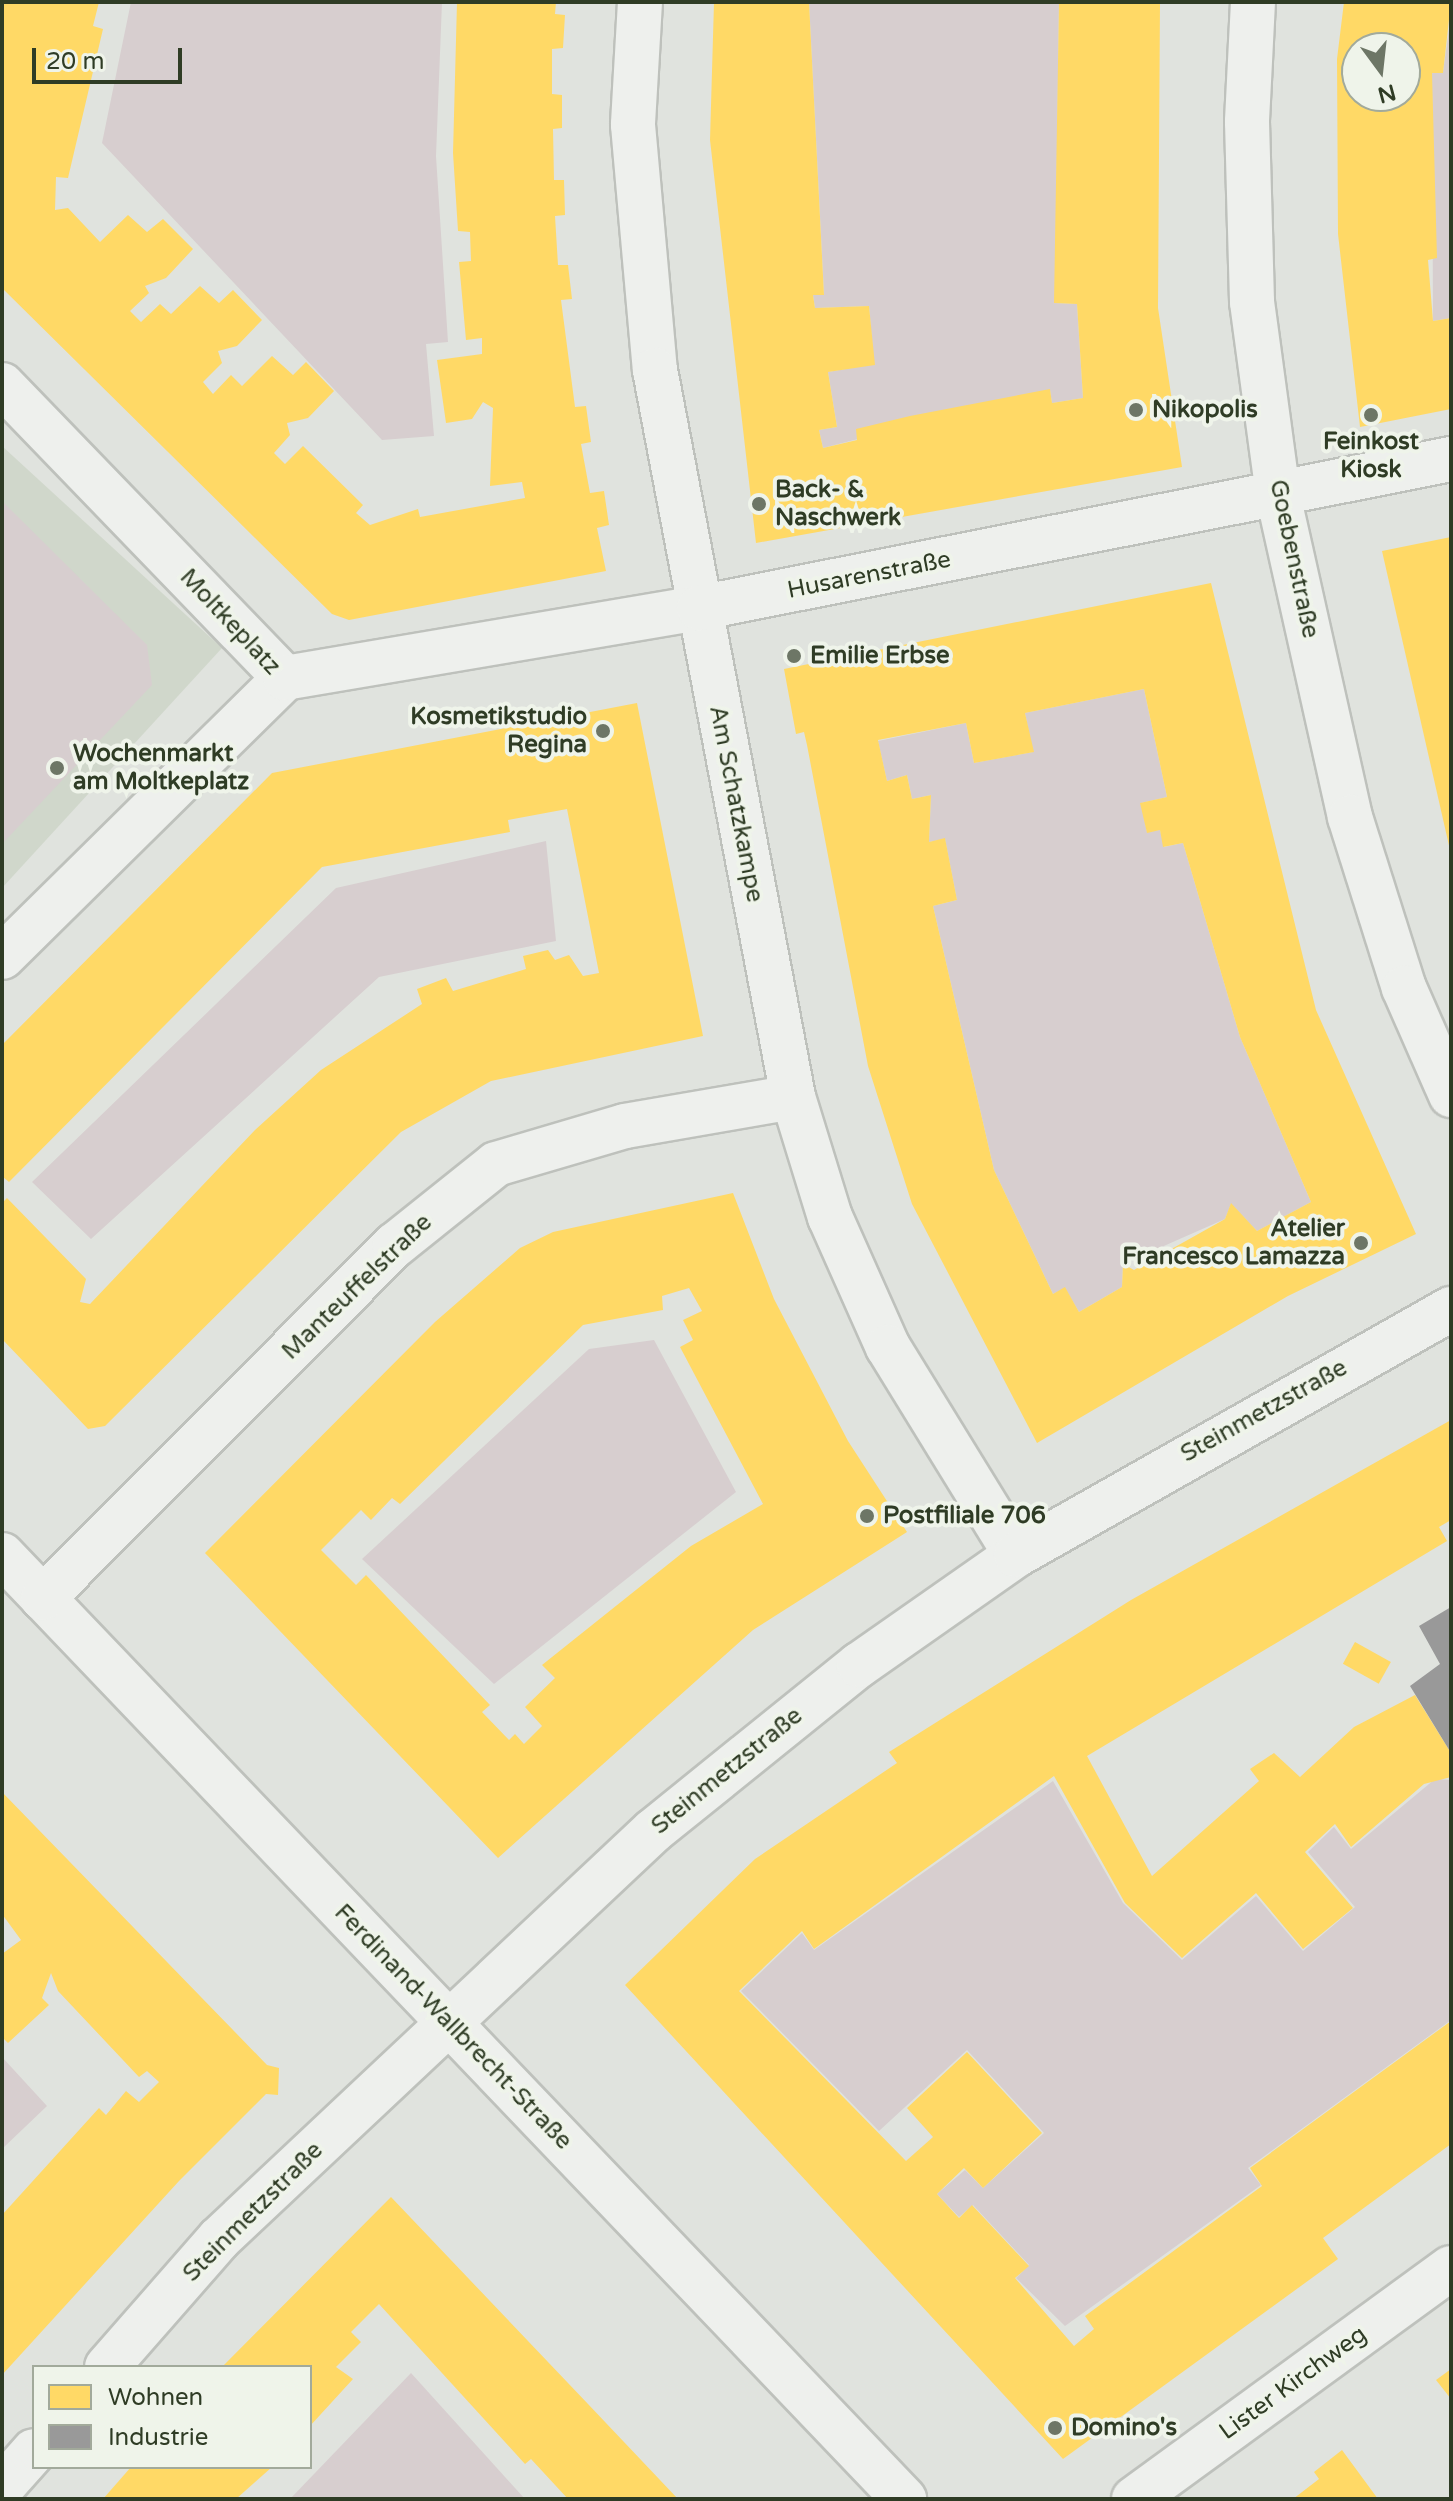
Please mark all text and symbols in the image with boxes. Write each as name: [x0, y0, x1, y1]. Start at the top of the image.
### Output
scale bar: [36, 32, 186, 82]
north arrow: [1341, 32, 1421, 112]
text: 20 m: [46, 47, 104, 76]
text: N: [1375, 78, 1399, 108]
place label: Nikopolis: [1152, 396, 1258, 424]
marker: Nikopolis: [1127, 401, 1145, 419]
marker: Feinkost Kiosk: [1362, 406, 1380, 424]
place label: Feinkost Kiosk: [1323, 428, 1419, 484]
place label: Back- & Naschwerk: [775, 476, 901, 532]
street label: Goebenstraße: [1263, 477, 1325, 641]
marker: Back- & Naschwerk: [750, 495, 768, 513]
street label: Husarenstraße: [785, 545, 953, 605]
street label: Moltkeplatz: [174, 563, 286, 681]
place label: Emilie Erbse: [810, 642, 950, 670]
marker: Emilie Erbse: [785, 647, 803, 665]
place label: Kosmetikstudio Regina: [410, 703, 587, 759]
street label: Am Schatzkampe: [703, 703, 769, 905]
marker: Kosmetikstudio Regina: [594, 722, 612, 740]
place label: Wochenmarkt am Moltkeplatz: [73, 740, 249, 796]
marker: Wochenmarkt am Moltkeplatz: [48, 759, 66, 777]
street label: Manteuffelstraße: [276, 1208, 438, 1366]
place label: Atelier Francesco Lamazza: [1122, 1215, 1345, 1271]
marker: Atelier Francesco Lamazza: [1352, 1234, 1370, 1252]
street label: Steinmetzstraße: [1176, 1353, 1352, 1469]
place label: Postfiliale 706: [883, 1502, 1046, 1530]
marker: Postfiliale 706: [858, 1507, 876, 1525]
street label: Steinmetzstraße: [646, 1701, 808, 1841]
street label: Ferdinand-Wallbrecht-Straße: [328, 1898, 578, 2156]
street label: Steinmetzstraße: [177, 2136, 329, 2288]
street label: Lister Kirchweg: [1214, 2320, 1372, 2446]
legend: [32, 2365, 312, 2469]
text: Wohnen: [108, 2383, 203, 2412]
place label: Domino's: [1071, 2414, 1177, 2442]
marker: Domino's: [1046, 2419, 1064, 2437]
text: Industrie: [108, 2423, 208, 2452]

